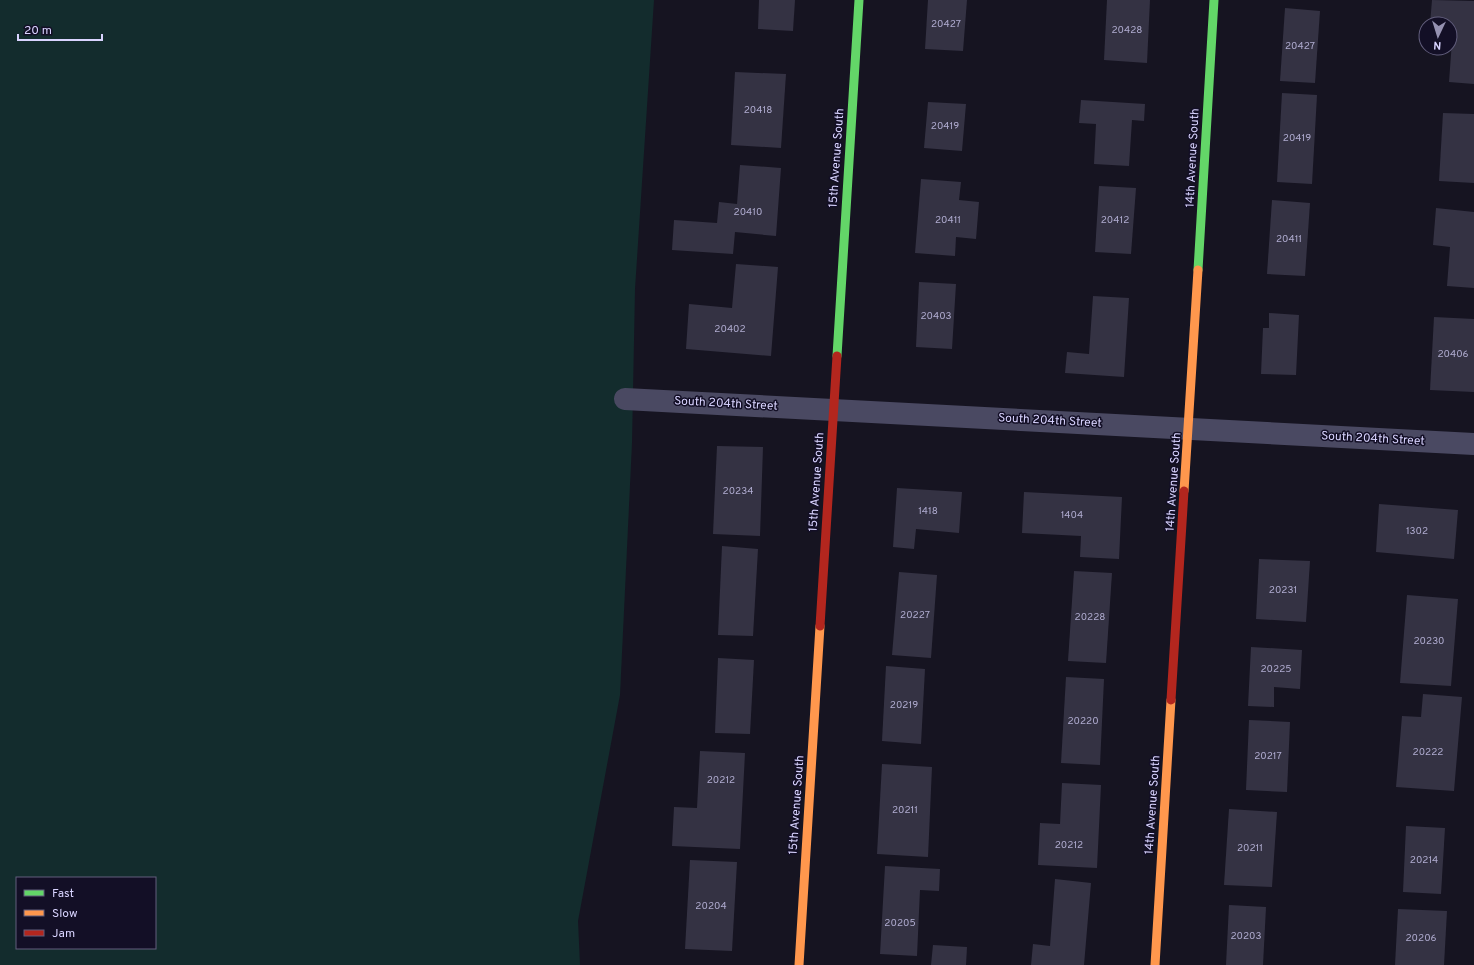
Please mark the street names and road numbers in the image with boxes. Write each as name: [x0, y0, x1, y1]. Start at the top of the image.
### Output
street label: 15th Avenue South: [826, 108, 848, 208]
street label: 14th Avenue South: [1182, 108, 1204, 208]
street label: South 204th Street: [674, 393, 778, 415]
street label: South 204th Street: [998, 410, 1102, 432]
street label: South 204th Street: [1321, 428, 1425, 450]
street label: 15th Avenue South: [806, 432, 828, 532]
street label: 14th Avenue South: [1163, 432, 1185, 532]
street label: 15th Avenue South: [786, 755, 808, 855]
street label: 14th Avenue South: [1142, 755, 1164, 855]

